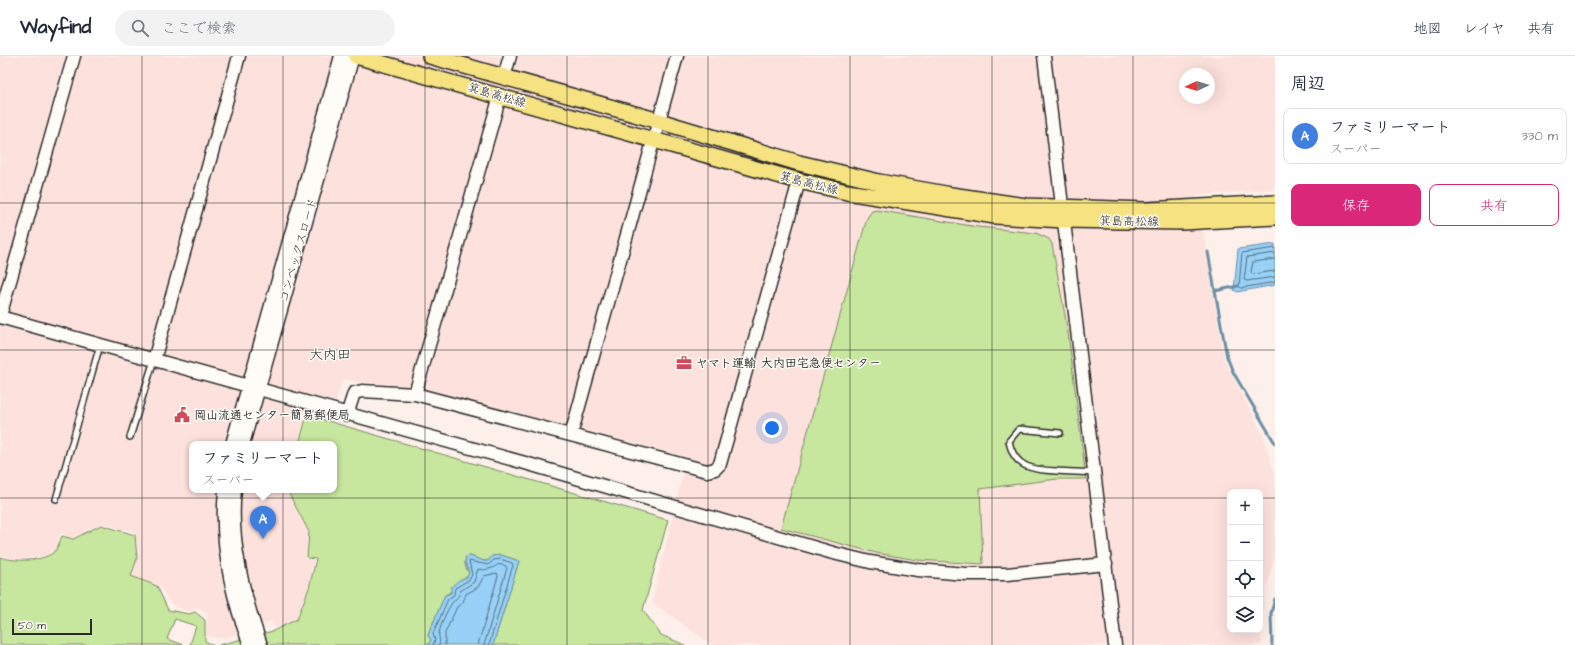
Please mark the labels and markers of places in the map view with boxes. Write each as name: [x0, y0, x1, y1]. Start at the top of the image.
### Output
office icon: ヤマト運輸 大内田宅急便センター: [675, 354, 693, 372]
place label: ヤマト運輸 大内田宅急便センター: [696, 355, 881, 372]
public building icon: 岡山流通センター簡易郵便局: [173, 406, 191, 424]
place label: 岡山流通センター簡易郵便局: [194, 407, 350, 424]
pin: A: [250, 506, 276, 539]

